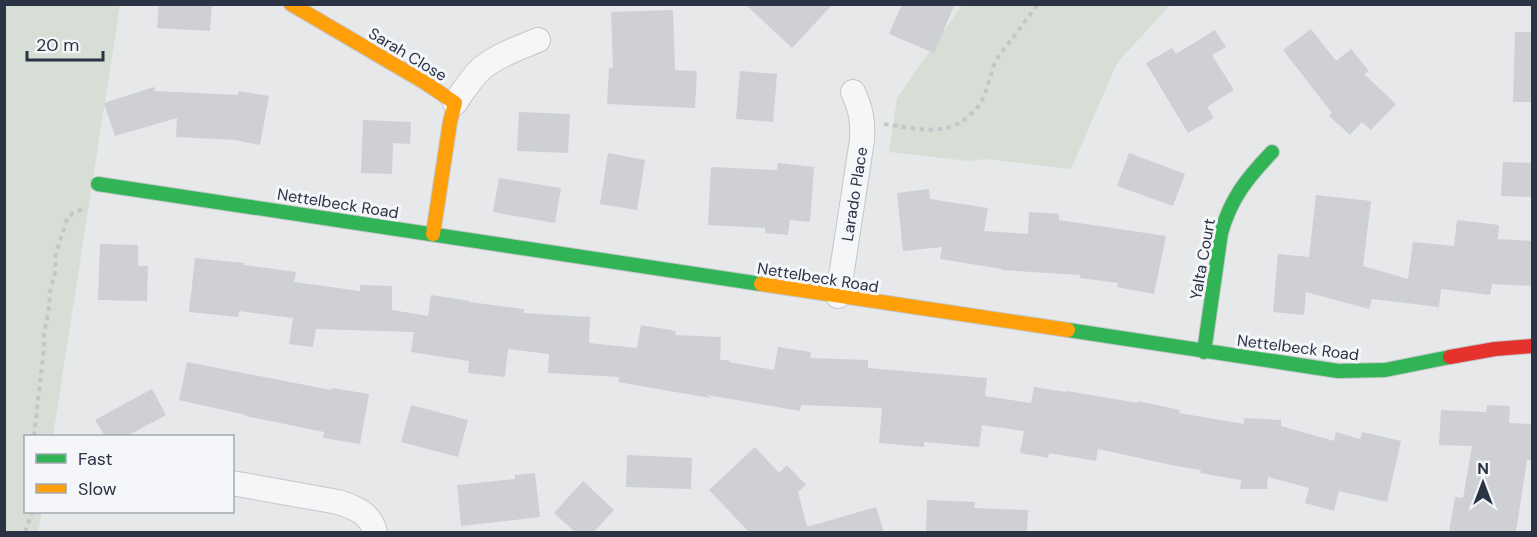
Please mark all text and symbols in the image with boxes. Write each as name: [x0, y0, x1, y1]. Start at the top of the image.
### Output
street label: Sarah Close: [365, 23, 451, 86]
scale bar: [27, 24, 104, 62]
text: 20 m: [36, 33, 79, 57]
street label: Larado Place: [837, 145, 872, 243]
street label: Nettelbeck Road: [276, 184, 400, 223]
street label: Yalta Court: [1185, 217, 1220, 301]
street label: Nettelbeck Road: [756, 258, 880, 297]
street label: Nettelbeck Road: [1236, 330, 1360, 365]
legend: [24, 435, 234, 513]
text: Fast: [78, 447, 113, 471]
north arrow: [1453, 453, 1513, 513]
text: N: [1477, 458, 1489, 479]
text: Slow: [78, 477, 117, 501]

